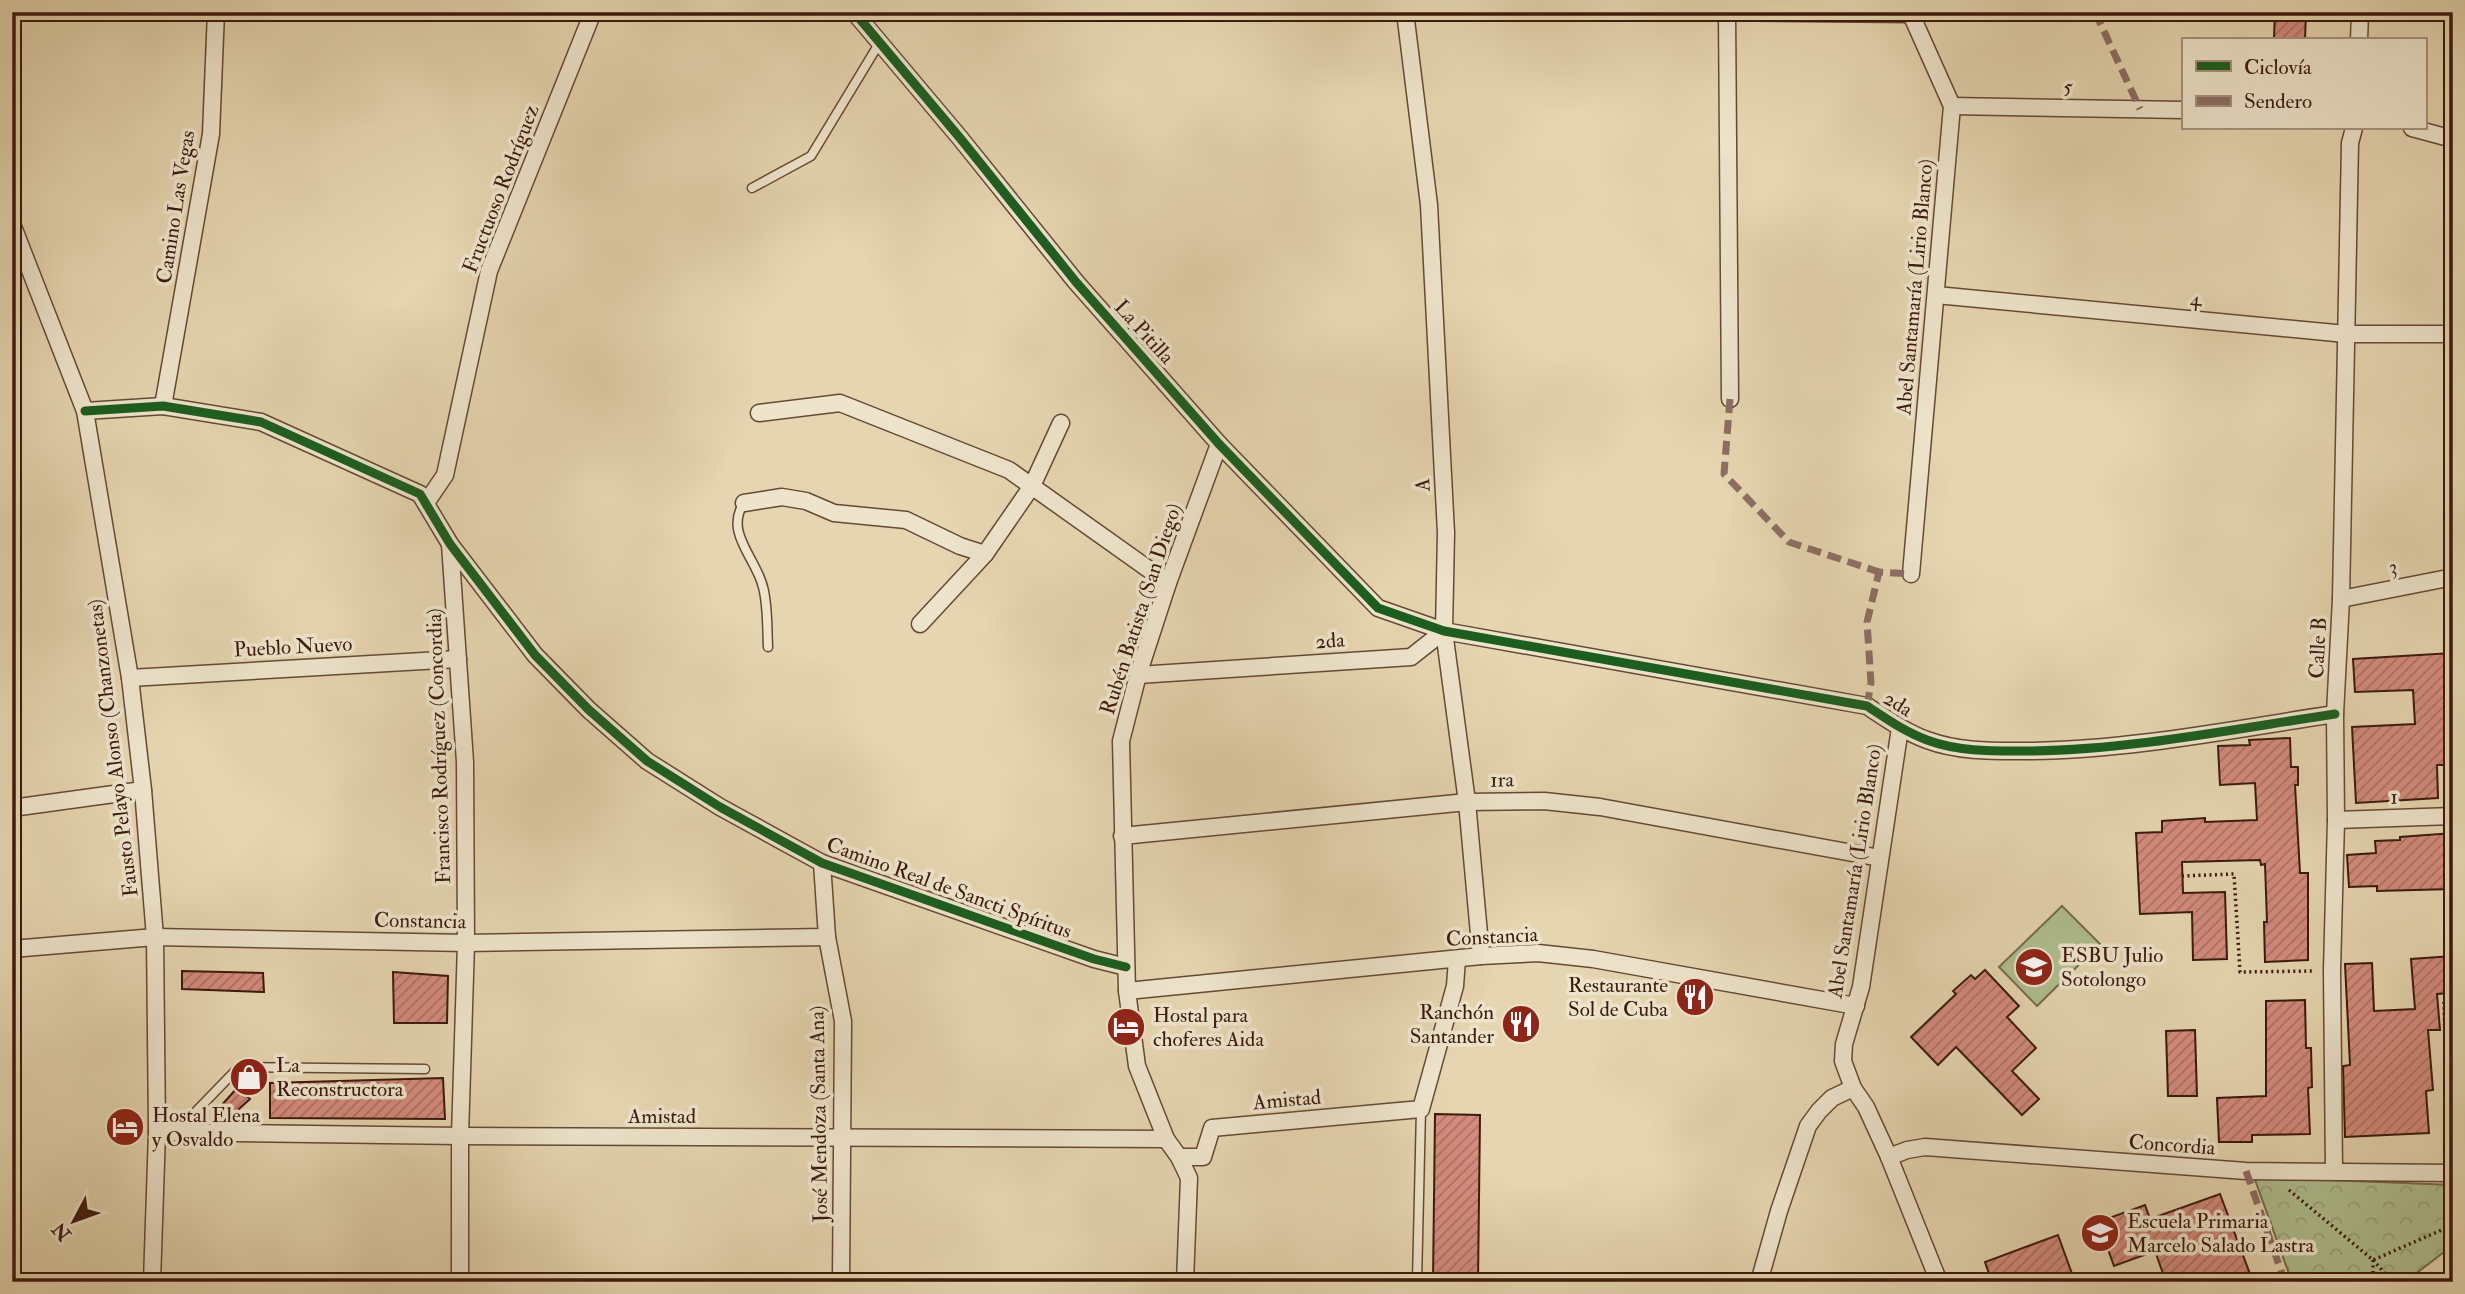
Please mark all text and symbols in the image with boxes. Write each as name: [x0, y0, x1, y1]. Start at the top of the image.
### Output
legend: [2182, 38, 2426, 130]
text: Ciclovía: [2244, 54, 2312, 81]
street label: 5: [2063, 73, 2074, 101]
text: Sendero: [2244, 88, 2312, 115]
street label: Fructuoso Rodríguez: [456, 101, 546, 277]
street label: Camino Las Vegas: [151, 129, 201, 285]
street label: Abel Santamaría (Lirio Blanco): [1890, 158, 1940, 417]
street label: 4: [2189, 285, 2204, 313]
street label: La Pitilla: [1108, 294, 1180, 370]
street label: A: [1409, 478, 1437, 493]
street label: Rubén Batista (San Diego): [1094, 500, 1188, 718]
street label: 3: [2386, 553, 2400, 581]
street label: Fausto Pelayo Alonso (Chanzonetas): [81, 598, 145, 898]
street label: Francisco Rodríguez (Concordia): [421, 608, 457, 884]
street label: Calle B: [2303, 617, 2333, 679]
street label: 2da: [1314, 626, 1346, 656]
street label: Pueblo Nuevo: [233, 630, 353, 664]
street label: 2da: [1878, 685, 1918, 723]
street label: Abel Santamaría (Lirio Blanco): [1821, 742, 1888, 1001]
street label: 1ra: [1490, 766, 1515, 794]
street label: 1: [2390, 783, 2398, 811]
street label: Camino Real de Sancti Spíritus: [823, 831, 1075, 945]
street label: Constancia: [374, 907, 467, 935]
street label: Constancia: [1445, 921, 1539, 953]
place label: ESBU Julio Sotolongo: [2061, 942, 2163, 993]
school or university icon: ESBU Julio Sotolongo: [2013, 946, 2055, 988]
place label: Restaurante Sol de Cuba: [1568, 972, 1668, 1023]
restaurant icon: Restaurante Sol de Cuba: [1674, 976, 1716, 1018]
place label: Ranchón Santander: [1410, 999, 1494, 1050]
place label: Hostal para choferes Aida: [1153, 1002, 1264, 1053]
restaurant icon: Ranchón Santander: [1500, 1003, 1542, 1045]
street label: José Mendoza (Santa Ana): [804, 1005, 834, 1224]
hotel icon: Hostal para choferes Aida: [1105, 1006, 1147, 1048]
place label: La Reconstructora: [276, 1052, 404, 1103]
shop icon: La Reconstructora: [228, 1056, 270, 1098]
street label: Amistad: [1251, 1084, 1323, 1117]
place label: Hostal Elena y Osvaldo: [152, 1102, 261, 1153]
street label: Amistad: [627, 1103, 697, 1130]
hotel icon: Hostal Elena y Osvaldo: [104, 1106, 146, 1148]
street label: Concordia: [2128, 1128, 2217, 1162]
north arrow: [38, 1186, 108, 1256]
place label: Escuela Primaria Marcelo Salado Lastra: [2127, 1208, 2315, 1259]
school or university icon: Escuela Primaria Marcelo Salado Lastra: [2079, 1212, 2121, 1254]
text: N: [47, 1216, 77, 1247]

